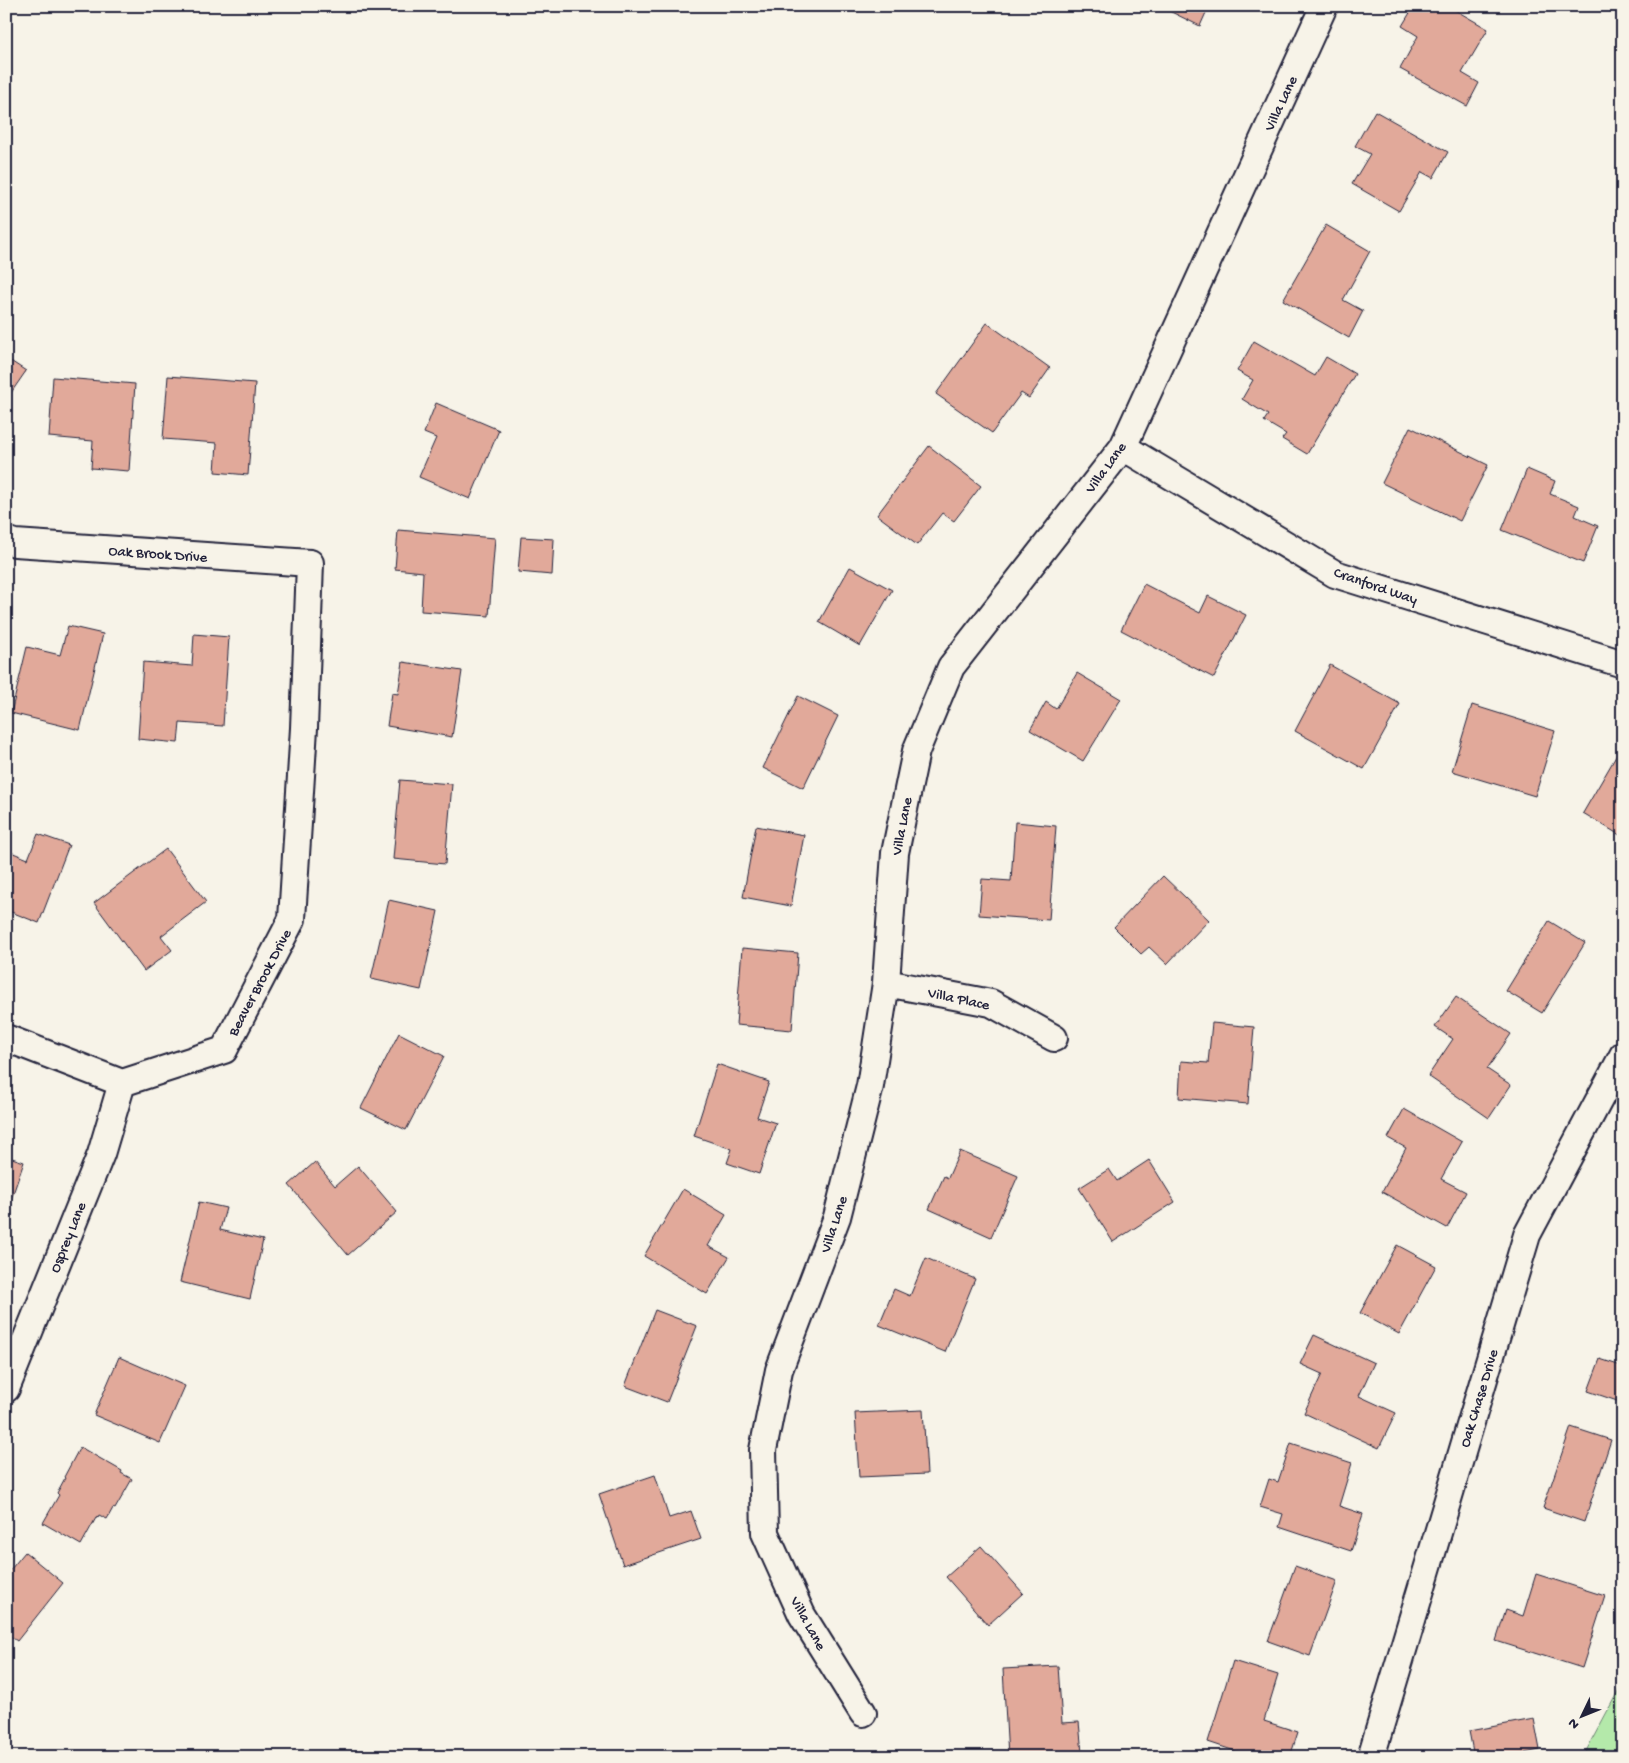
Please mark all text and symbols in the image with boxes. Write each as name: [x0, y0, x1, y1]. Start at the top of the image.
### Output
street label: Villa Lane: [1261, 73, 1302, 135]
street label: Villa Lane: [1081, 439, 1131, 498]
street label: Oak Brook Drive: [108, 543, 208, 567]
street label: Cranford Way: [1331, 564, 1420, 610]
street label: Villa Lane: [888, 796, 917, 858]
street label: Beaver Brook Drive: [225, 926, 297, 1040]
street label: Villa Place: [925, 984, 991, 1015]
street label: Villa Lane: [817, 1194, 853, 1256]
street label: Osprey Lane: [47, 1200, 91, 1276]
street label: Oak Chase Drive: [1456, 1347, 1503, 1450]
street label: Villa Lane: [785, 1593, 829, 1654]
north arrow: [1556, 1690, 1606, 1740]
text: N: [1565, 1714, 1584, 1732]

